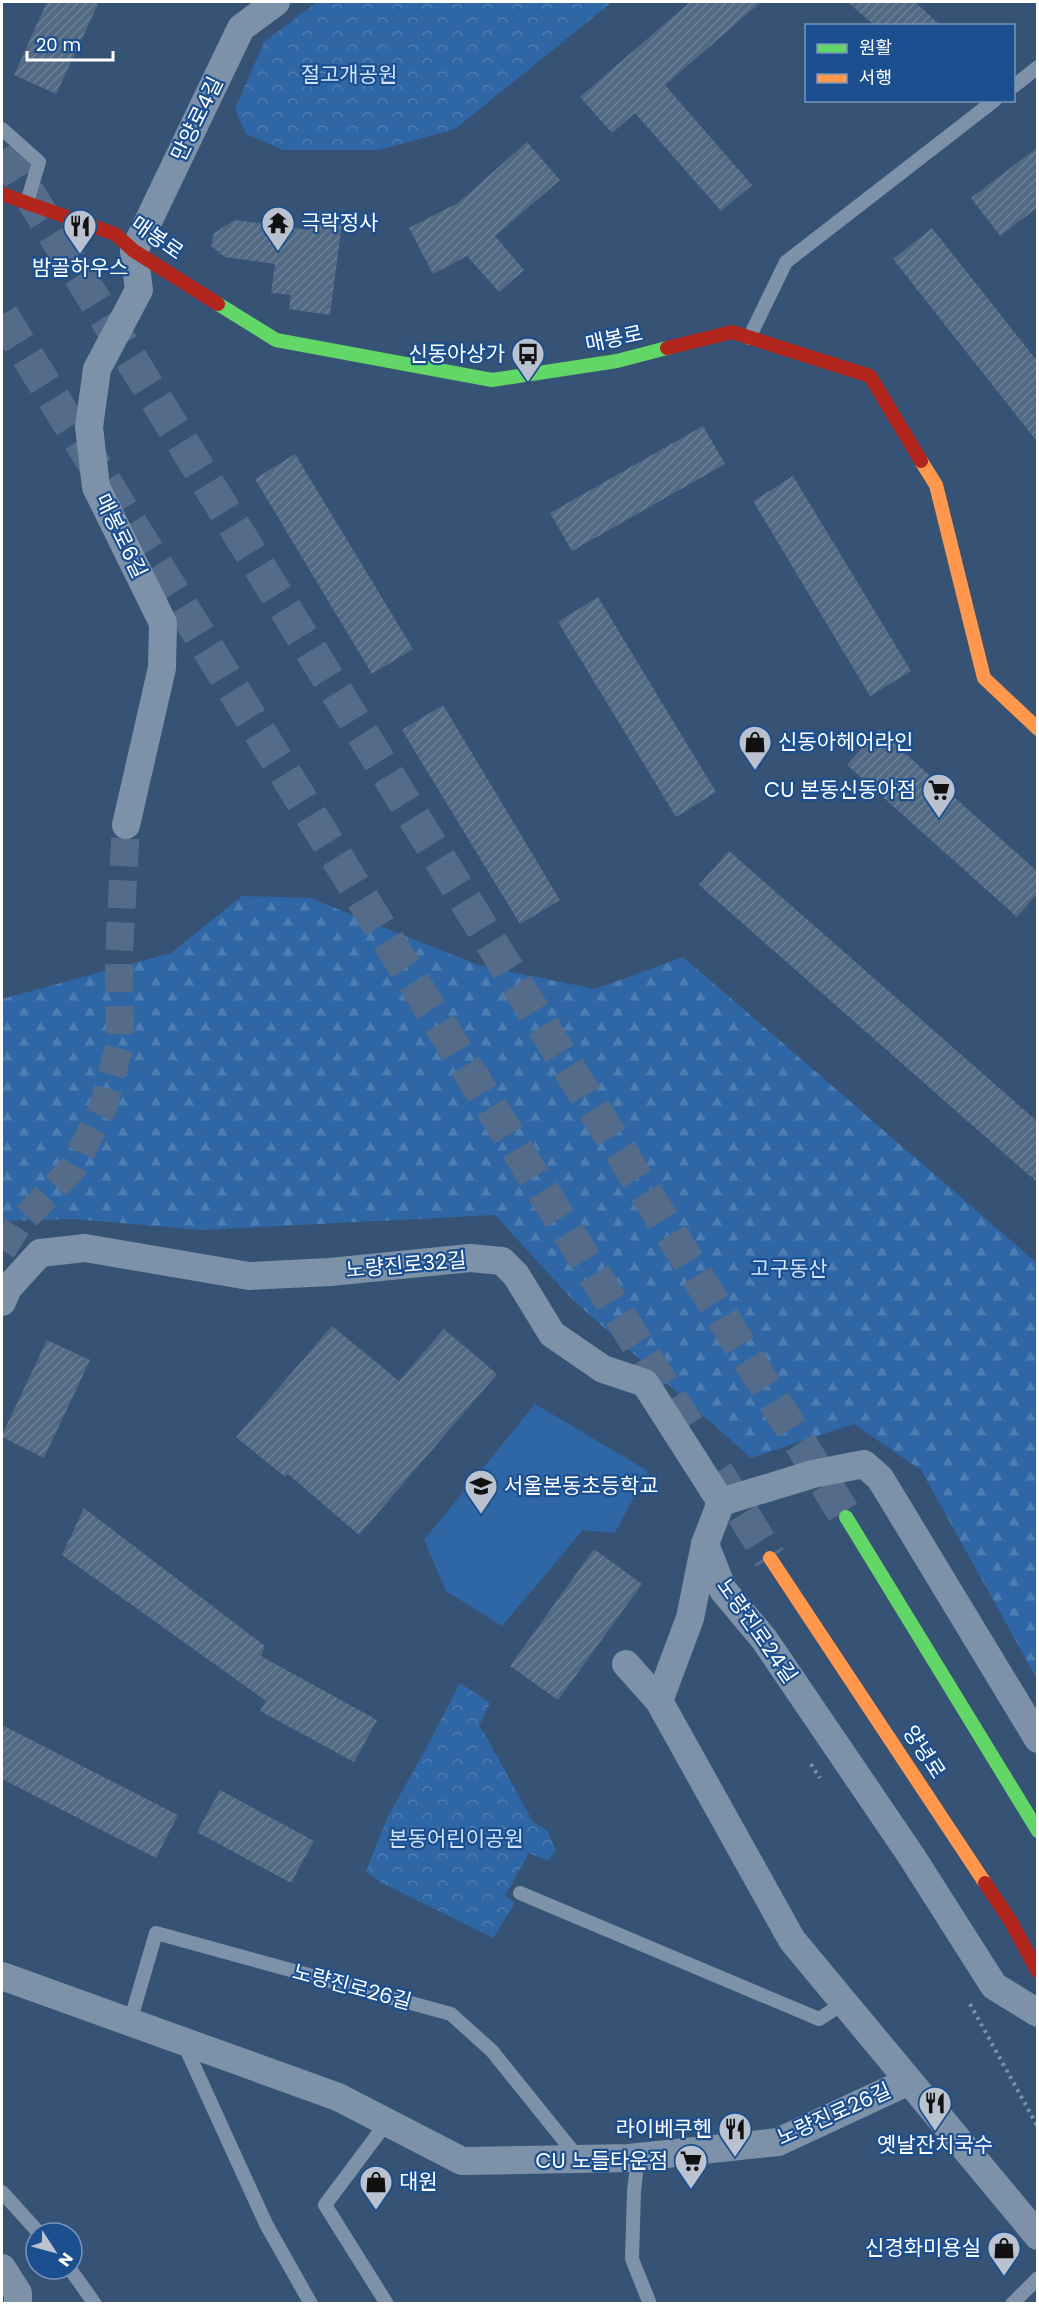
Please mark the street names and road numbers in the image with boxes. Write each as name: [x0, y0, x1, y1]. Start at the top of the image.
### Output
street label: 만양로4길: [164, 72, 229, 166]
street label: 매봉로: [125, 209, 189, 266]
street label: 매봉로: [583, 318, 645, 359]
street label: 매봉로6길: [89, 489, 154, 583]
street label: 노량진로32길: [344, 1245, 468, 1284]
street label: 노량진로24길: [711, 1572, 804, 1689]
street label: 양녕로: [896, 1720, 952, 1784]
street label: 노량진로26길: [289, 1957, 415, 2016]
street label: 노량진로26길: [772, 2075, 895, 2152]

